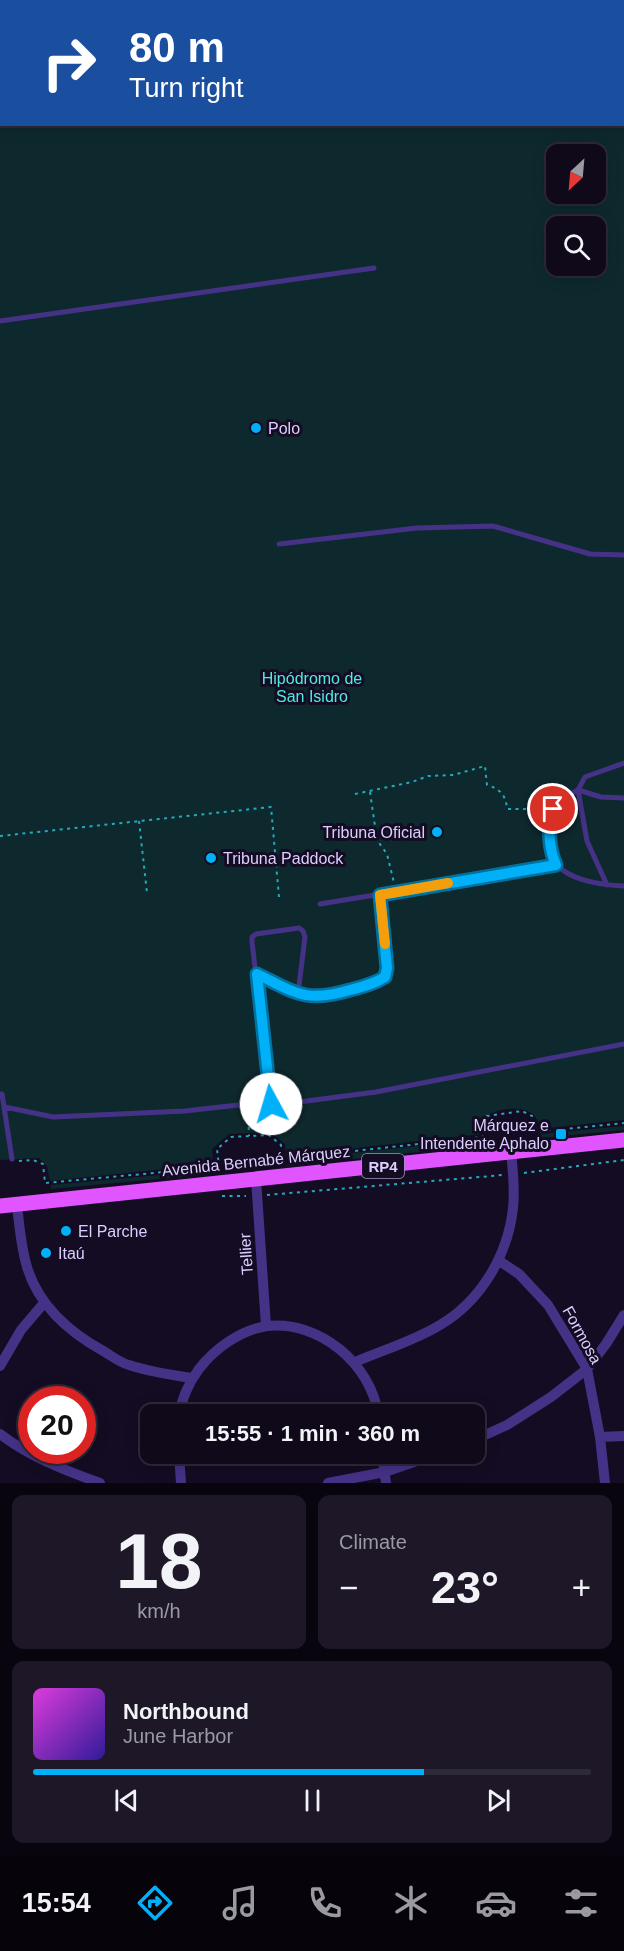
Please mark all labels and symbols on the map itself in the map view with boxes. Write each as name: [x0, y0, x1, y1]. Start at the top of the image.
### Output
north arrow: [546, 144, 606, 204]
place label: Polo: [268, 420, 300, 437]
marker: Polo: [249, 421, 263, 435]
park label: Hipódromo de San Isidro: [262, 670, 362, 705]
pin: [527, 783, 578, 834]
place label: Tribuna Oficial: [322, 824, 425, 841]
marker: Tribuna Oficial: [430, 825, 444, 839]
place label: Tribuna Paddock: [223, 850, 344, 867]
marker: Tribuna Paddock: [204, 851, 218, 865]
position arrow: [239, 1072, 303, 1136]
place label: Márquez e Intendente Aphalo: [420, 1117, 549, 1152]
marker: Márquez e Intendente Aphalo: [554, 1127, 568, 1141]
street label: Avenida Bernabé Márquez: [161, 1143, 351, 1179]
road number: RP4: [362, 1154, 404, 1178]
place label: El Parche: [78, 1223, 147, 1240]
marker: El Parche: [59, 1224, 73, 1238]
street label: Tellier: [236, 1232, 256, 1275]
place label: Itaú: [58, 1245, 85, 1262]
marker: Itaú: [39, 1246, 53, 1260]
street label: Formosa: [559, 1303, 605, 1367]
speed limit sign: 20: [18, 1386, 96, 1464]

